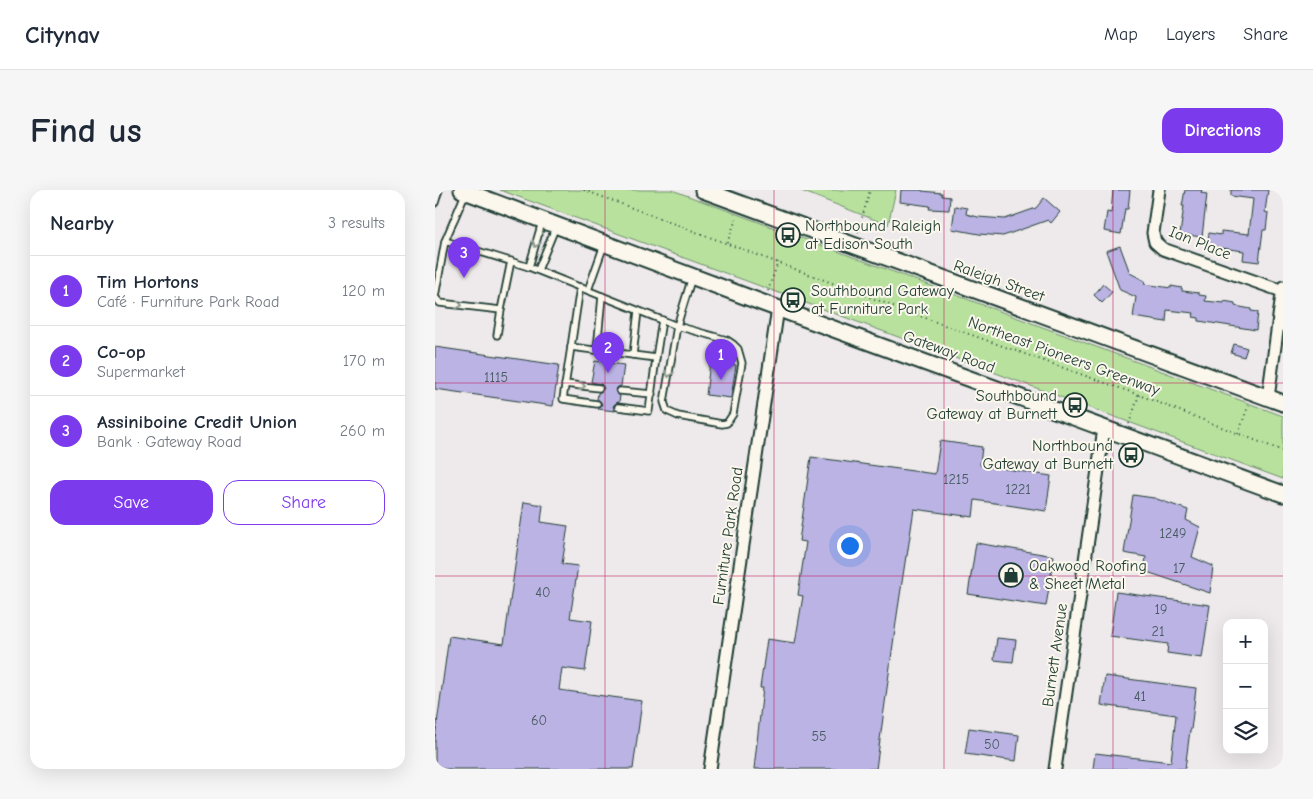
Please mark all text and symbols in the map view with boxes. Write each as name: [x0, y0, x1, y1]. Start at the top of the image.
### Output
text: Citynav: [25, 21, 100, 49]
text: Map: [1104, 24, 1138, 45]
text: Layers: [1166, 24, 1215, 45]
text: Share: [1243, 24, 1288, 45]
button: Directions: [1162, 108, 1283, 153]
text: Find us: [30, 110, 142, 151]
text: Nearby: [50, 211, 114, 235]
text: 3 results: [328, 214, 385, 232]
place label: Northbound Raleigh at Edison South: [805, 217, 941, 253]
bus stop icon: Northbound Raleigh at Edison South: [775, 222, 801, 248]
street label: Ian Place: [1166, 222, 1234, 264]
pin: 3: [448, 237, 480, 278]
one-way arrow: [531, 239, 541, 247]
street label: Raleigh Street: [951, 256, 1047, 306]
text: Tim Hortons: [97, 271, 199, 293]
text: 1: [63, 282, 69, 300]
text: 120 m: [342, 282, 385, 300]
place label: Southbound Gateway at Furniture Park: [811, 282, 955, 318]
bus stop icon: Southbound Gateway at Furniture Park: [780, 287, 806, 313]
text: Café · Furniture Park Road: [97, 293, 280, 311]
one-way arrow: [455, 299, 463, 310]
street label: Northeast Pioneers Greenway: [966, 313, 1163, 399]
street label: Gateway Road: [901, 327, 997, 377]
pin: 2: [592, 332, 624, 373]
pin: 1: [705, 339, 737, 380]
text: Co-op: [97, 341, 146, 363]
text: 2: [62, 352, 70, 370]
text: 170 m: [343, 352, 385, 370]
text: Supermarket: [97, 363, 185, 381]
house number: 1115: [484, 369, 508, 386]
one-way arrow: [664, 370, 675, 378]
one-way arrow: [579, 380, 587, 391]
place label: Southbound Gateway at Burnett: [926, 387, 1057, 423]
bus stop icon: Southbound Gateway at Burnett: [1062, 392, 1088, 418]
text: Assiniboine Credit Union: [97, 411, 297, 433]
text: 3: [62, 422, 70, 440]
text: 260 m: [340, 422, 385, 440]
text: Bank · Gateway Road: [97, 433, 242, 451]
place label: Northbound Gateway at Burnett: [982, 437, 1113, 473]
bus stop icon: Northbound Gateway at Burnett: [1118, 442, 1144, 468]
street label: Furniture Park Road: [709, 466, 747, 606]
house number: 1215: [943, 471, 969, 488]
button: Save: [50, 480, 213, 525]
button: Share: [223, 480, 385, 525]
house number: 1221: [1005, 481, 1031, 498]
house number: 1249: [1159, 525, 1187, 542]
your location: [837, 533, 863, 559]
place label: Oakwood Roofing & Sheet Metal: [1029, 557, 1147, 593]
house number: 17: [1173, 560, 1185, 577]
shop icon: Oakwood Roofing & Sheet Metal: [998, 562, 1024, 588]
house number: 40: [535, 584, 551, 601]
house number: 19: [1155, 601, 1167, 618]
street label: Burnett Avenue: [1039, 602, 1071, 708]
map controls: [1223, 619, 1268, 754]
button: +: [1223, 619, 1268, 664]
house number: 21: [1152, 623, 1164, 640]
button: −: [1223, 664, 1268, 709]
house number: 41: [1134, 688, 1146, 705]
button: layers: [1223, 709, 1268, 754]
house number: 60: [531, 712, 547, 729]
house number: 55: [811, 728, 827, 745]
house number: 50: [984, 736, 1000, 753]

